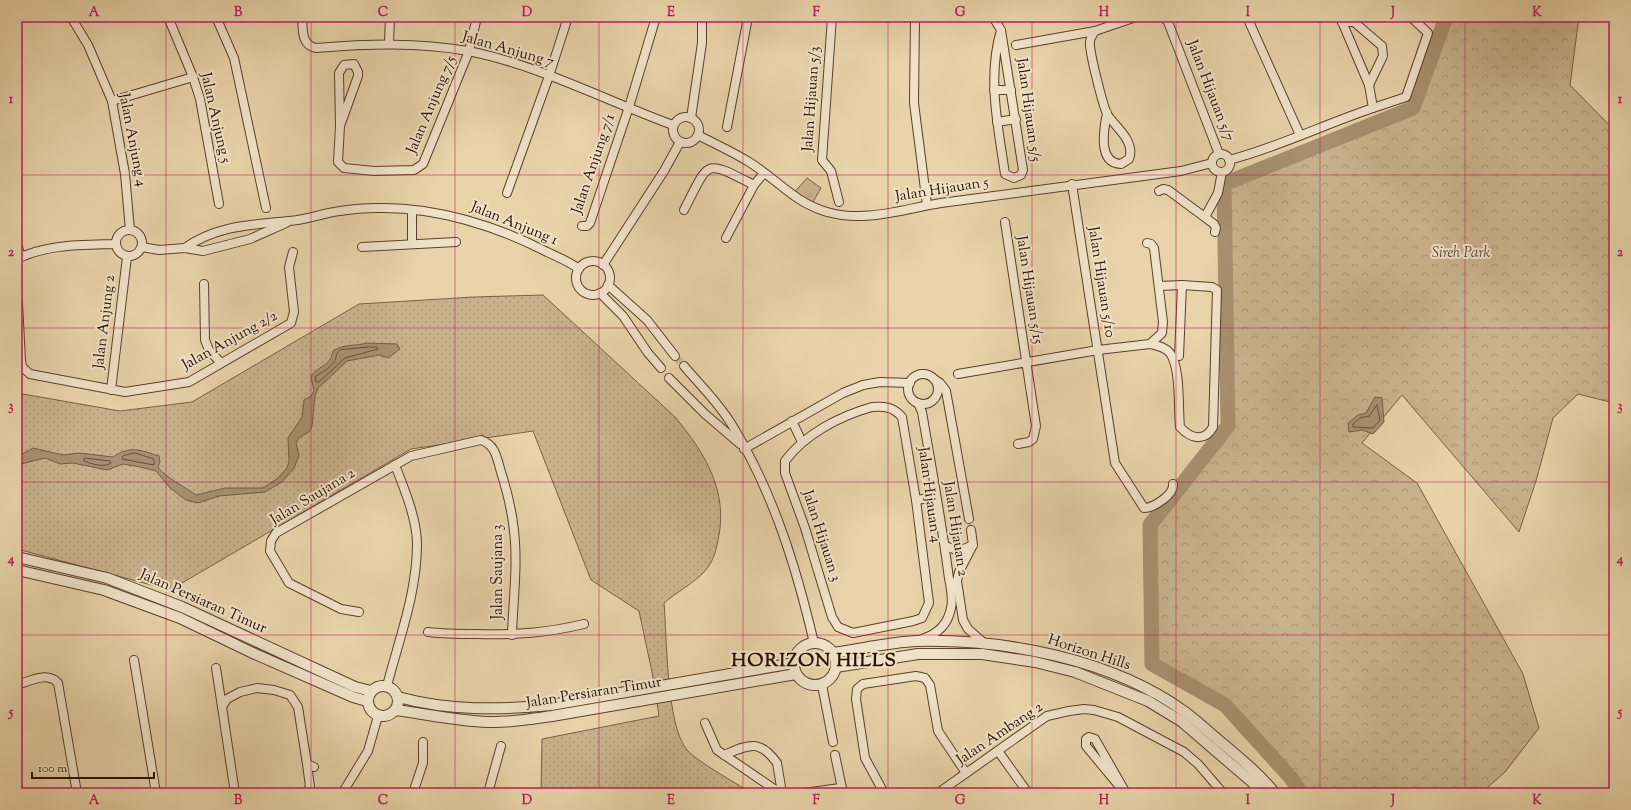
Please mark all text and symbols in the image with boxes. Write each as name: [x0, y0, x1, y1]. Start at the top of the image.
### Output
text: A: [89, 4, 100, 22]
text: B: [234, 4, 243, 22]
text: C: [378, 4, 388, 22]
text: D: [522, 4, 532, 22]
text: E: [667, 4, 675, 22]
text: F: [812, 4, 820, 22]
text: G: [955, 4, 966, 22]
text: H: [1099, 4, 1110, 22]
text: I: [1246, 4, 1251, 22]
text: J: [1390, 4, 1395, 22]
text: K: [1532, 4, 1542, 22]
street label: Jalan Anjung 7: [459, 27, 557, 73]
street label: Jalan Hijauan 5/7: [1181, 36, 1239, 145]
street label: Jalan Hijauan 5/3: [798, 46, 826, 153]
street label: Jalan Anjung 7/5: [402, 53, 462, 158]
street label: Jalan Hijauan 5/5: [1010, 56, 1046, 163]
street label: Jalan Anjung 5: [194, 70, 236, 165]
street label: Jalan Anjung 4: [112, 90, 151, 189]
text: 1: [9, 91, 14, 109]
text: 1: [1618, 91, 1623, 109]
street label: Jalan Anjung 7/1: [567, 111, 621, 218]
street label: Jalan Hijauan 5: [893, 172, 990, 208]
street label: Jalan Anjung 1: [466, 197, 561, 251]
street label: Jalan Hijauan 5/10: [1082, 224, 1120, 339]
street label: Jalan Hijauan 5/15: [1010, 233, 1048, 346]
park label: Sireh Park: [1432, 243, 1490, 264]
text: 2: [8, 244, 15, 262]
text: 2: [1617, 244, 1624, 262]
street label: Jalan Anjung 2: [89, 274, 121, 371]
street label: Jalan Anjung 2/2: [178, 306, 282, 376]
text: 3: [8, 398, 14, 416]
text: 3: [1617, 398, 1623, 416]
street label: Jalan Hijauan 4: [912, 445, 946, 545]
street label: Jalan Saujana 2: [266, 463, 359, 531]
street label: Jalan Hijauan 2: [937, 479, 973, 578]
street label: Jalan Hijauan 3: [796, 487, 846, 584]
street label: Jalan Saujana 3: [488, 525, 509, 620]
text: 4: [7, 551, 15, 569]
text: 4: [1616, 551, 1624, 569]
street label: Jalan Persiaran Timur: [135, 564, 270, 640]
street label: Horizon Hills: [1045, 630, 1133, 676]
district label: HORIZON HILLS: [731, 648, 897, 675]
street label: Jalan Persiaran Timur: [524, 672, 664, 714]
street label: Jalan Ambang 2: [952, 697, 1047, 771]
text: 5: [8, 704, 14, 722]
text: 5: [1617, 704, 1623, 722]
scale bar: [32, 754, 154, 780]
text: 100 m: [38, 760, 67, 778]
text: A: [89, 792, 100, 810]
text: B: [234, 792, 243, 810]
text: C: [378, 792, 388, 810]
text: D: [522, 792, 532, 810]
text: E: [667, 792, 675, 810]
text: F: [812, 792, 820, 810]
text: G: [955, 792, 966, 810]
text: H: [1099, 792, 1110, 810]
text: I: [1246, 792, 1251, 810]
text: J: [1390, 792, 1395, 810]
text: K: [1532, 792, 1542, 810]

